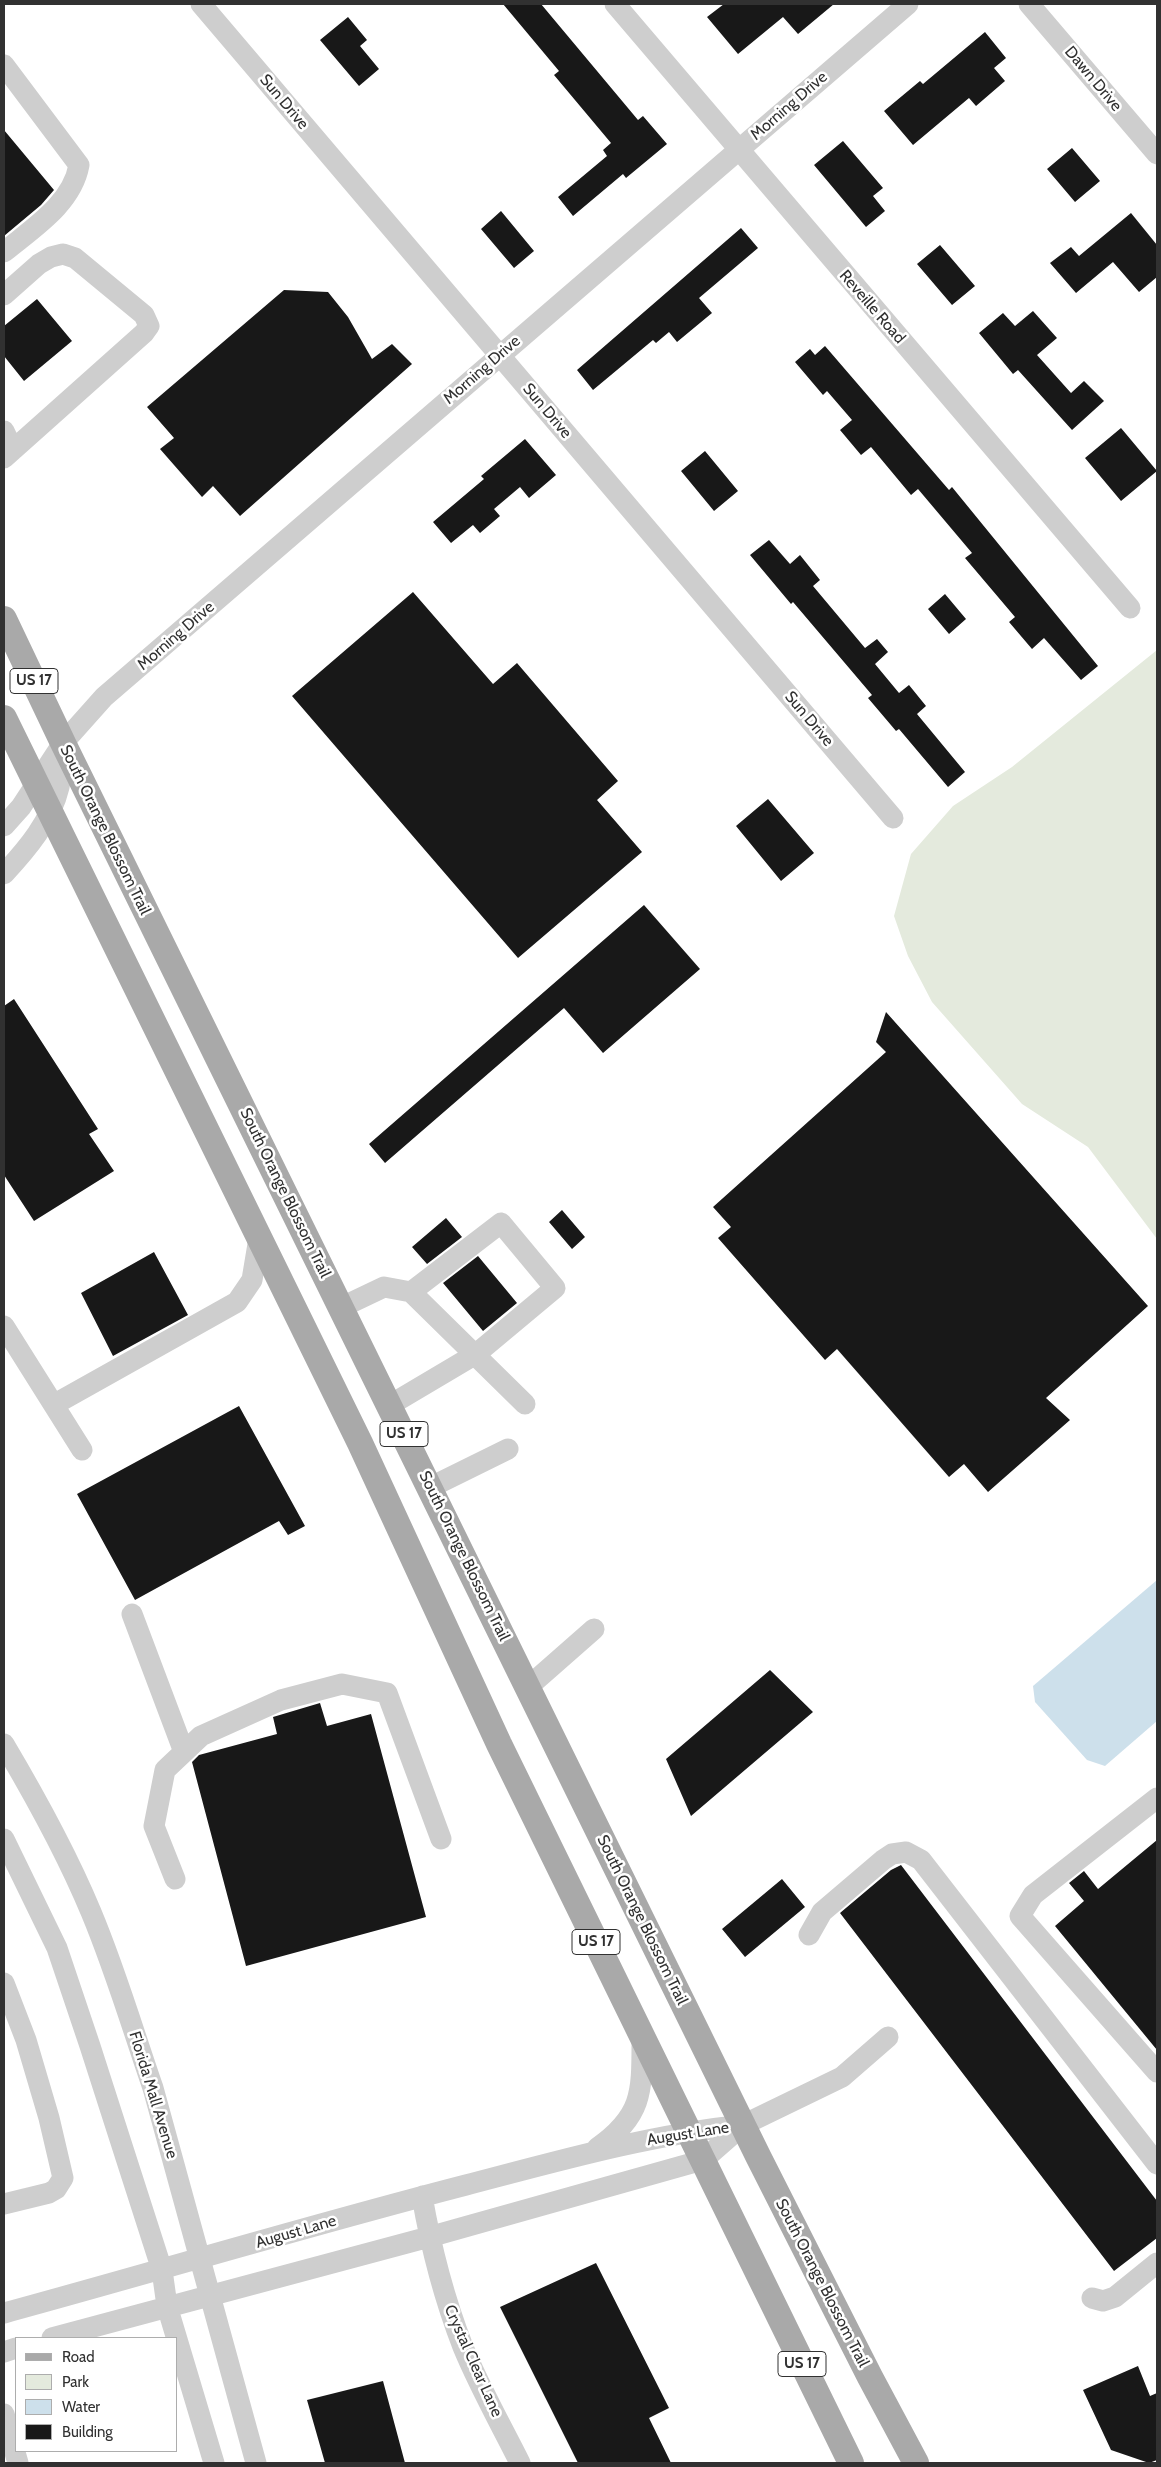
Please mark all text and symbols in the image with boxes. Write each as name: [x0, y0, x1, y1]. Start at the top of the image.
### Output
street label: Dawn Drive: [1060, 43, 1126, 115]
street label: Morning Drive: [747, 67, 831, 145]
street label: Sun Drive: [255, 71, 313, 133]
street label: Reveille Road: [835, 266, 909, 348]
street label: Morning Drive: [440, 331, 524, 409]
street label: Sun Drive: [518, 380, 576, 442]
street label: Morning Drive: [134, 597, 218, 675]
road number: US 17: [10, 668, 58, 694]
street label: Sun Drive: [780, 688, 838, 750]
street label: South Orange Blossom Trail: [56, 742, 154, 918]
street label: South Orange Blossom Trail: [236, 1105, 334, 1281]
road number: US 17: [380, 1422, 428, 1446]
street label: South Orange Blossom Trail: [415, 1468, 513, 1644]
street label: South Orange Blossom Trail: [593, 1832, 691, 2008]
road number: US 17: [572, 1930, 620, 1954]
street label: Florida Mall Avenue: [125, 2029, 181, 2161]
street label: August Lane: [646, 2118, 730, 2150]
street label: South Orange Blossom Trail: [771, 2196, 873, 2370]
street label: August Lane: [254, 2211, 338, 2253]
street label: Crystal Clear Lane: [440, 2302, 506, 2420]
legend: [15, 2337, 178, 2452]
text: Road: [62, 2348, 95, 2366]
road number: US 17: [778, 2352, 826, 2376]
text: Park: [62, 2373, 89, 2391]
text: Water: [62, 2398, 100, 2416]
text: Building: [62, 2423, 113, 2441]

